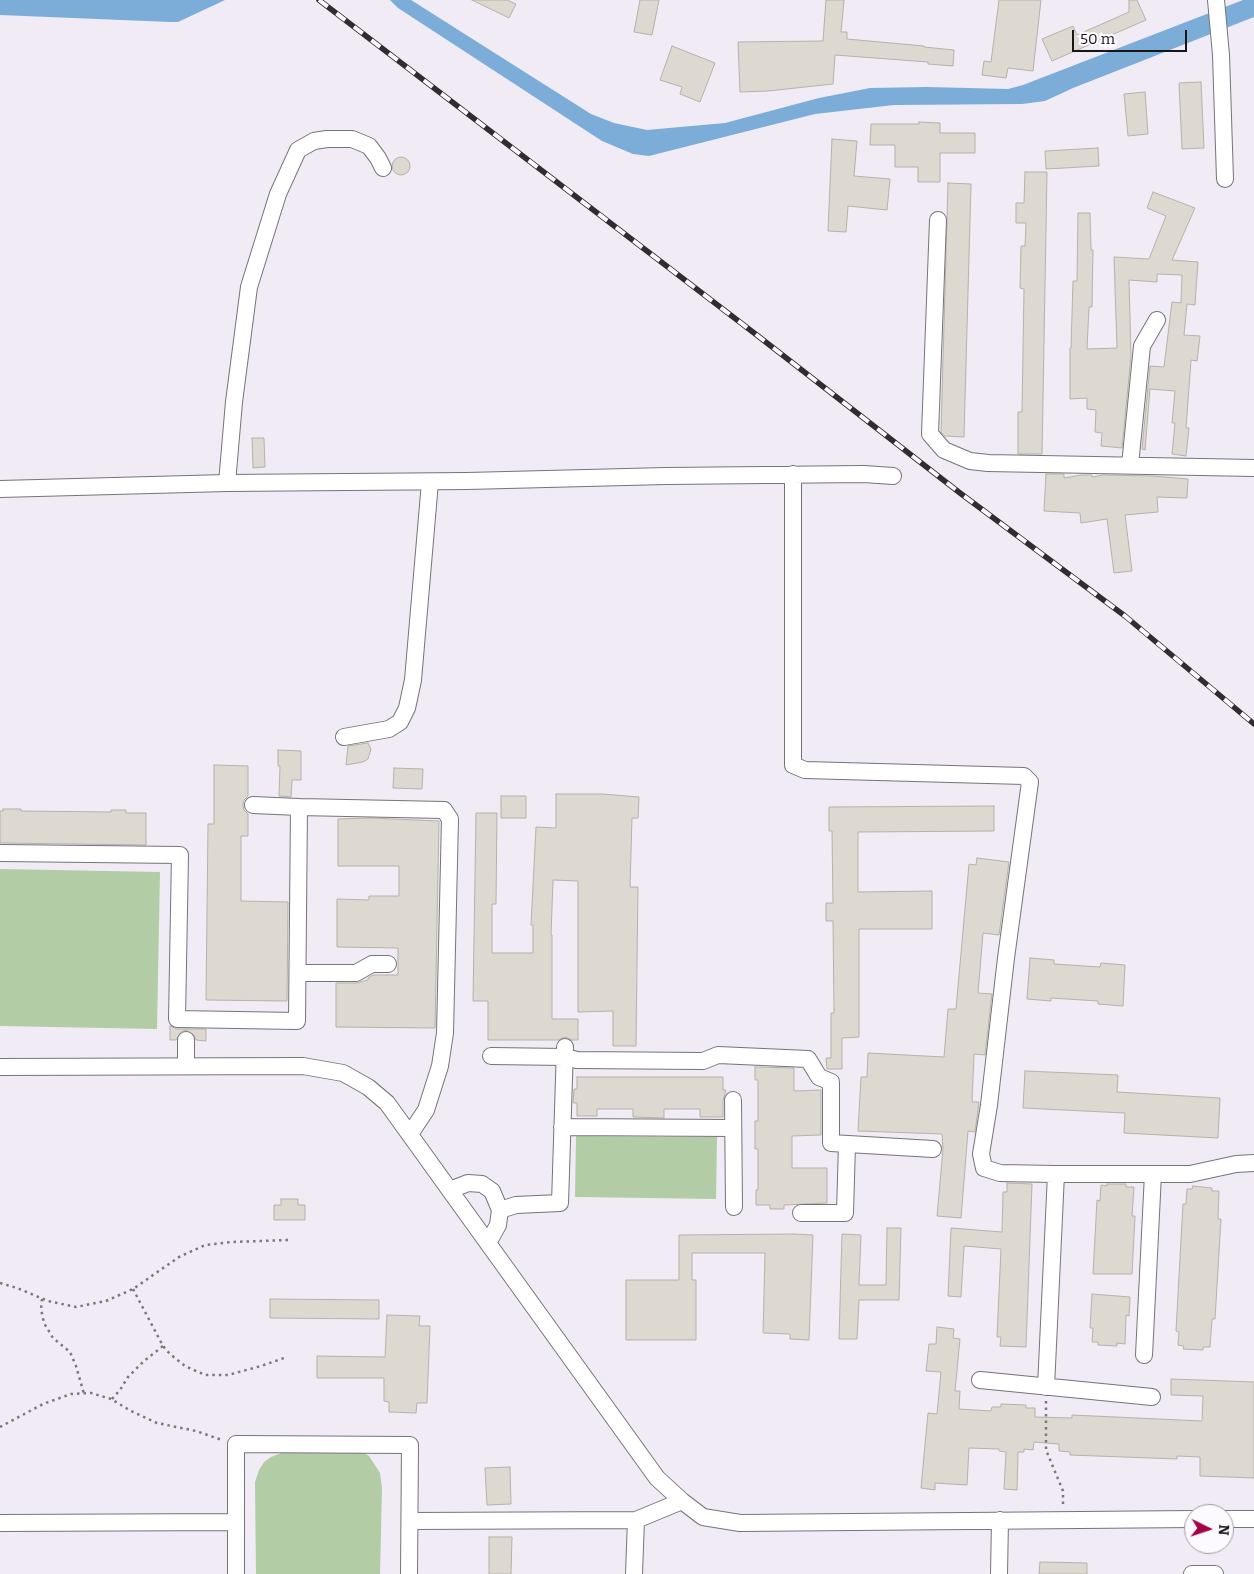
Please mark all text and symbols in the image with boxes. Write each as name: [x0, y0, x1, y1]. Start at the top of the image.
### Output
scale bar: [1074, 20, 1189, 52]
text: 50 m: [1080, 30, 1115, 48]
north arrow: [1184, 1504, 1234, 1554]
text: N: [1215, 1524, 1232, 1536]

